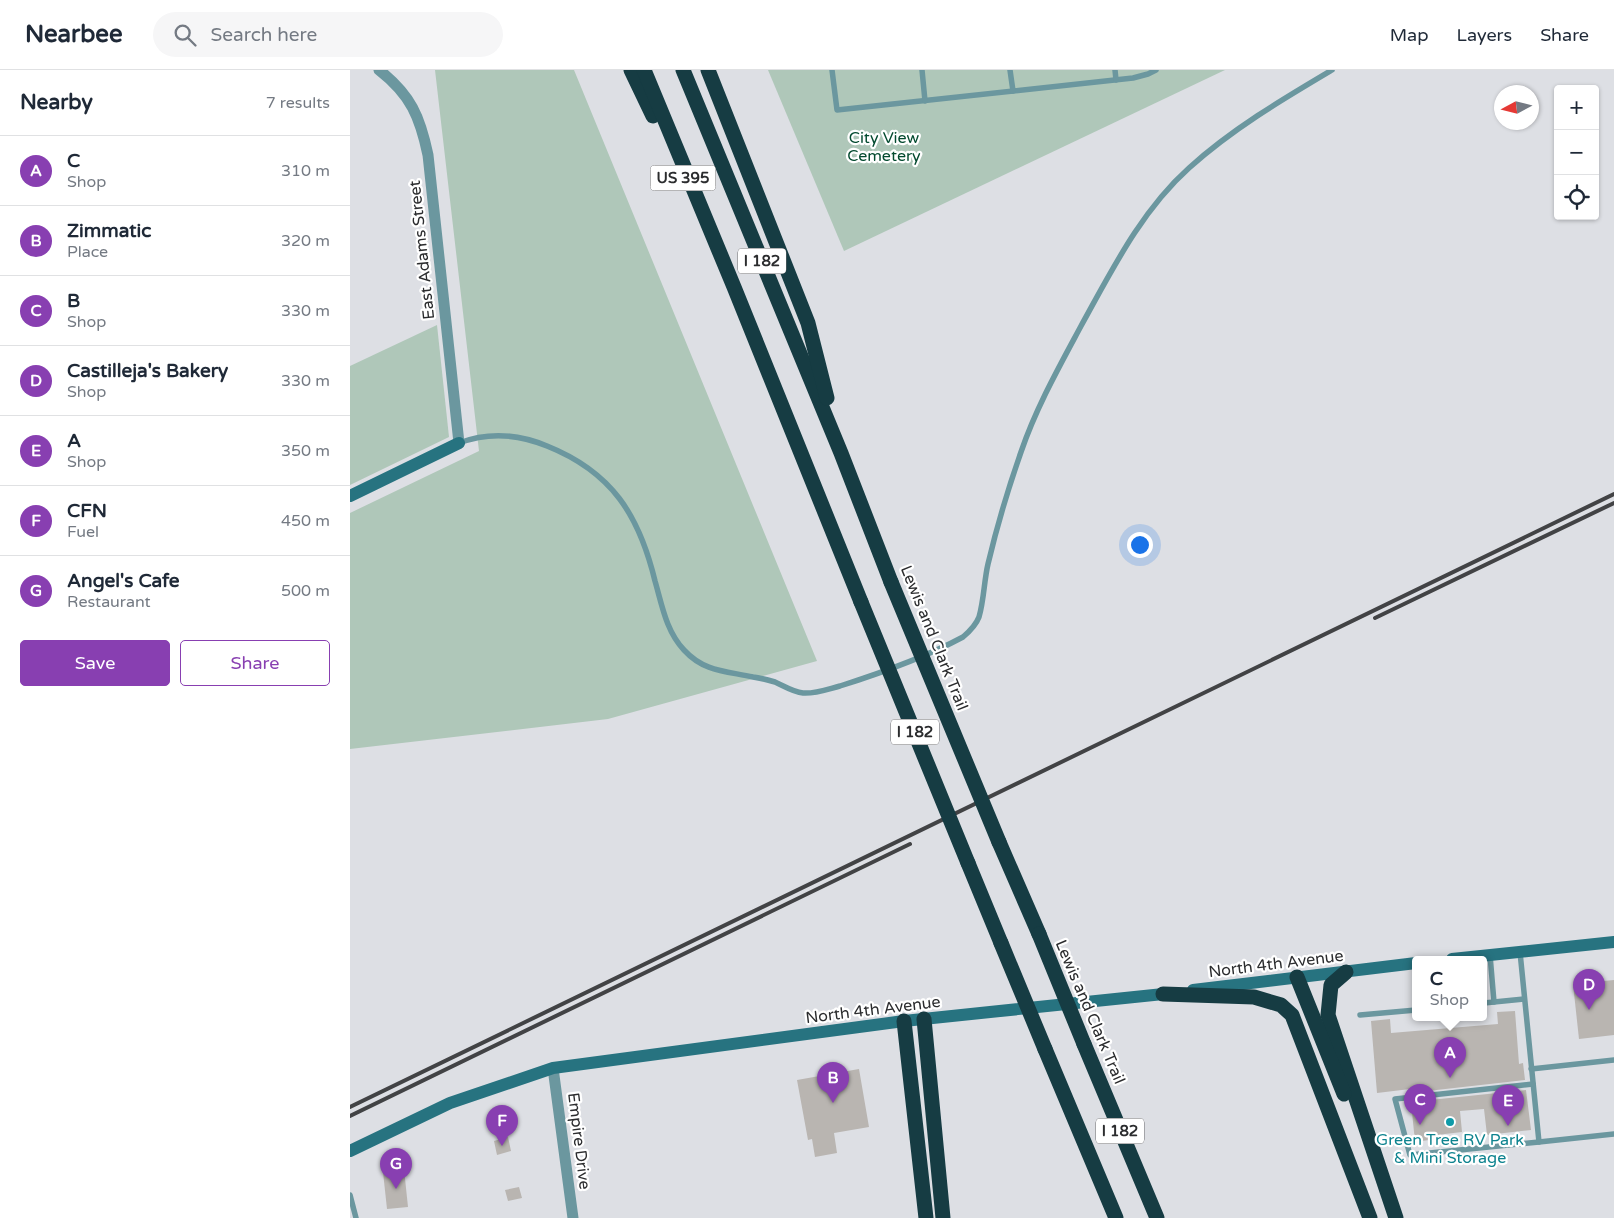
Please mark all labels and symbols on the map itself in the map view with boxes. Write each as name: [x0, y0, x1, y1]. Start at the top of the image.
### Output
north arrow: [1494, 85, 1539, 130]
park label: City View Cemetery: [847, 128, 921, 166]
road number: US 395: [650, 166, 716, 190]
street label: East Adams Street: [405, 179, 439, 321]
road number: I 182: [738, 248, 786, 274]
your location: [1127, 532, 1153, 558]
street label: Lewis and Clark Trail: [896, 563, 972, 713]
road number: I 182: [891, 720, 939, 744]
street label: Lewis and Clark Trail: [1051, 937, 1129, 1087]
street label: North 4th Avenue: [1207, 946, 1345, 982]
pin: D: [1573, 969, 1605, 1010]
street label: North 4th Avenue: [804, 992, 942, 1028]
pin: A: [1434, 1037, 1466, 1078]
pin: B: [817, 1062, 849, 1103]
pin: C: [1404, 1084, 1436, 1125]
pin: E: [1492, 1085, 1524, 1126]
street label: Empire Drive: [563, 1091, 595, 1191]
pin: F: [486, 1105, 518, 1146]
marker: Green Tree RV Park & Mini Storage: [1444, 1116, 1456, 1128]
road number: I 182: [1096, 1118, 1144, 1144]
place label: Green Tree RV Park & Mini Storage: [1376, 1130, 1524, 1168]
pin: G: [380, 1148, 412, 1189]

